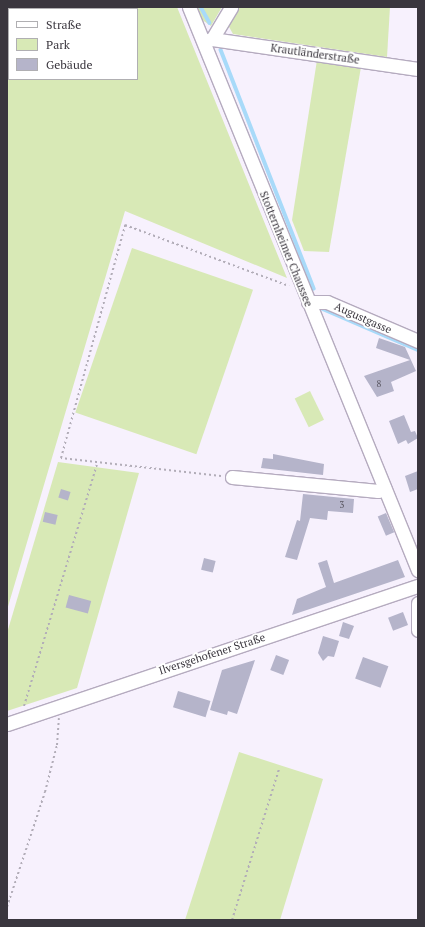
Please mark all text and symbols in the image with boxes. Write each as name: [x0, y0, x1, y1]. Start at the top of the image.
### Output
legend: [8, 8, 138, 80]
text: Straße: [46, 17, 81, 32]
text: Park: [46, 37, 70, 52]
street label: Krautländerstraße: [270, 41, 360, 67]
text: Gebäude: [46, 57, 92, 72]
street label: Stotternheimer Chaussee: [257, 189, 315, 309]
street label: Augustgasse: [332, 300, 394, 336]
house number: 8: [377, 379, 381, 389]
house number: 3: [340, 500, 344, 510]
street label: Ilversgehofener Straße: [157, 631, 267, 677]

